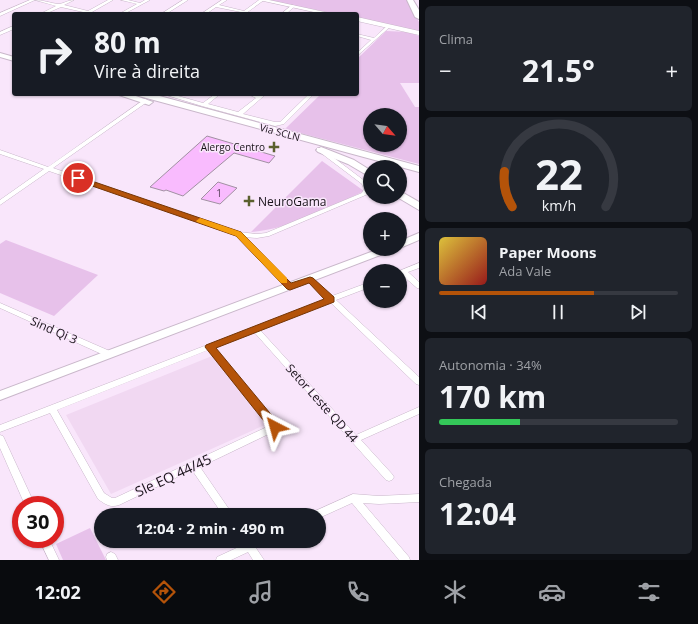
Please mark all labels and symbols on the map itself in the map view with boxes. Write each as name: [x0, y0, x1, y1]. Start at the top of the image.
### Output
north arrow: [363, 108, 407, 152]
street label: Via SCLN: [258, 120, 302, 144]
place label: Alergo Centro: [201, 140, 265, 154]
marker: Alergo Centro: [268, 141, 280, 153]
pin: [61, 161, 95, 195]
house number: 1: [216, 186, 222, 200]
place label: NeuroGama: [258, 193, 326, 210]
marker: NeuroGama: [243, 195, 255, 207]
street label: Sind Qi 3: [28, 312, 80, 348]
street label: Setor Leste QD 44: [282, 360, 362, 446]
position arrow: [254, 406, 296, 448]
street label: Sle EQ 44/45: [132, 449, 214, 501]
speed limit sign: 30: [12, 496, 64, 548]

